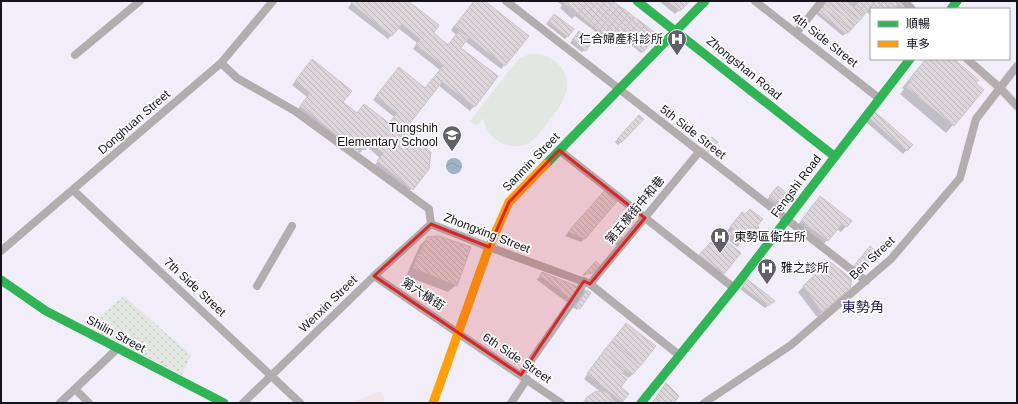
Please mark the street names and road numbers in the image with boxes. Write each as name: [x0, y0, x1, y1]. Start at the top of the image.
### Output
street label: 4th Side Street: [789, 10, 861, 70]
street label: Zhongshan Road: [704, 34, 784, 102]
street label: Donghuan Street: [95, 87, 173, 157]
street label: 5th Side Street: [657, 102, 729, 162]
street label: Sanmin Street: [500, 129, 563, 194]
street label: Fengshi Road: [768, 152, 824, 220]
street label: 第五橫街中和巷: [603, 173, 667, 247]
street label: Zhongxing Street: [442, 210, 533, 256]
street label: Ben Street: [846, 233, 898, 282]
street label: 7th Side Street: [161, 255, 229, 320]
street label: Wenxin Street: [296, 272, 360, 335]
street label: 第六橫街: [399, 275, 447, 313]
street label: Shilin Street: [84, 313, 148, 356]
street label: 6th Side Street: [480, 330, 554, 386]

